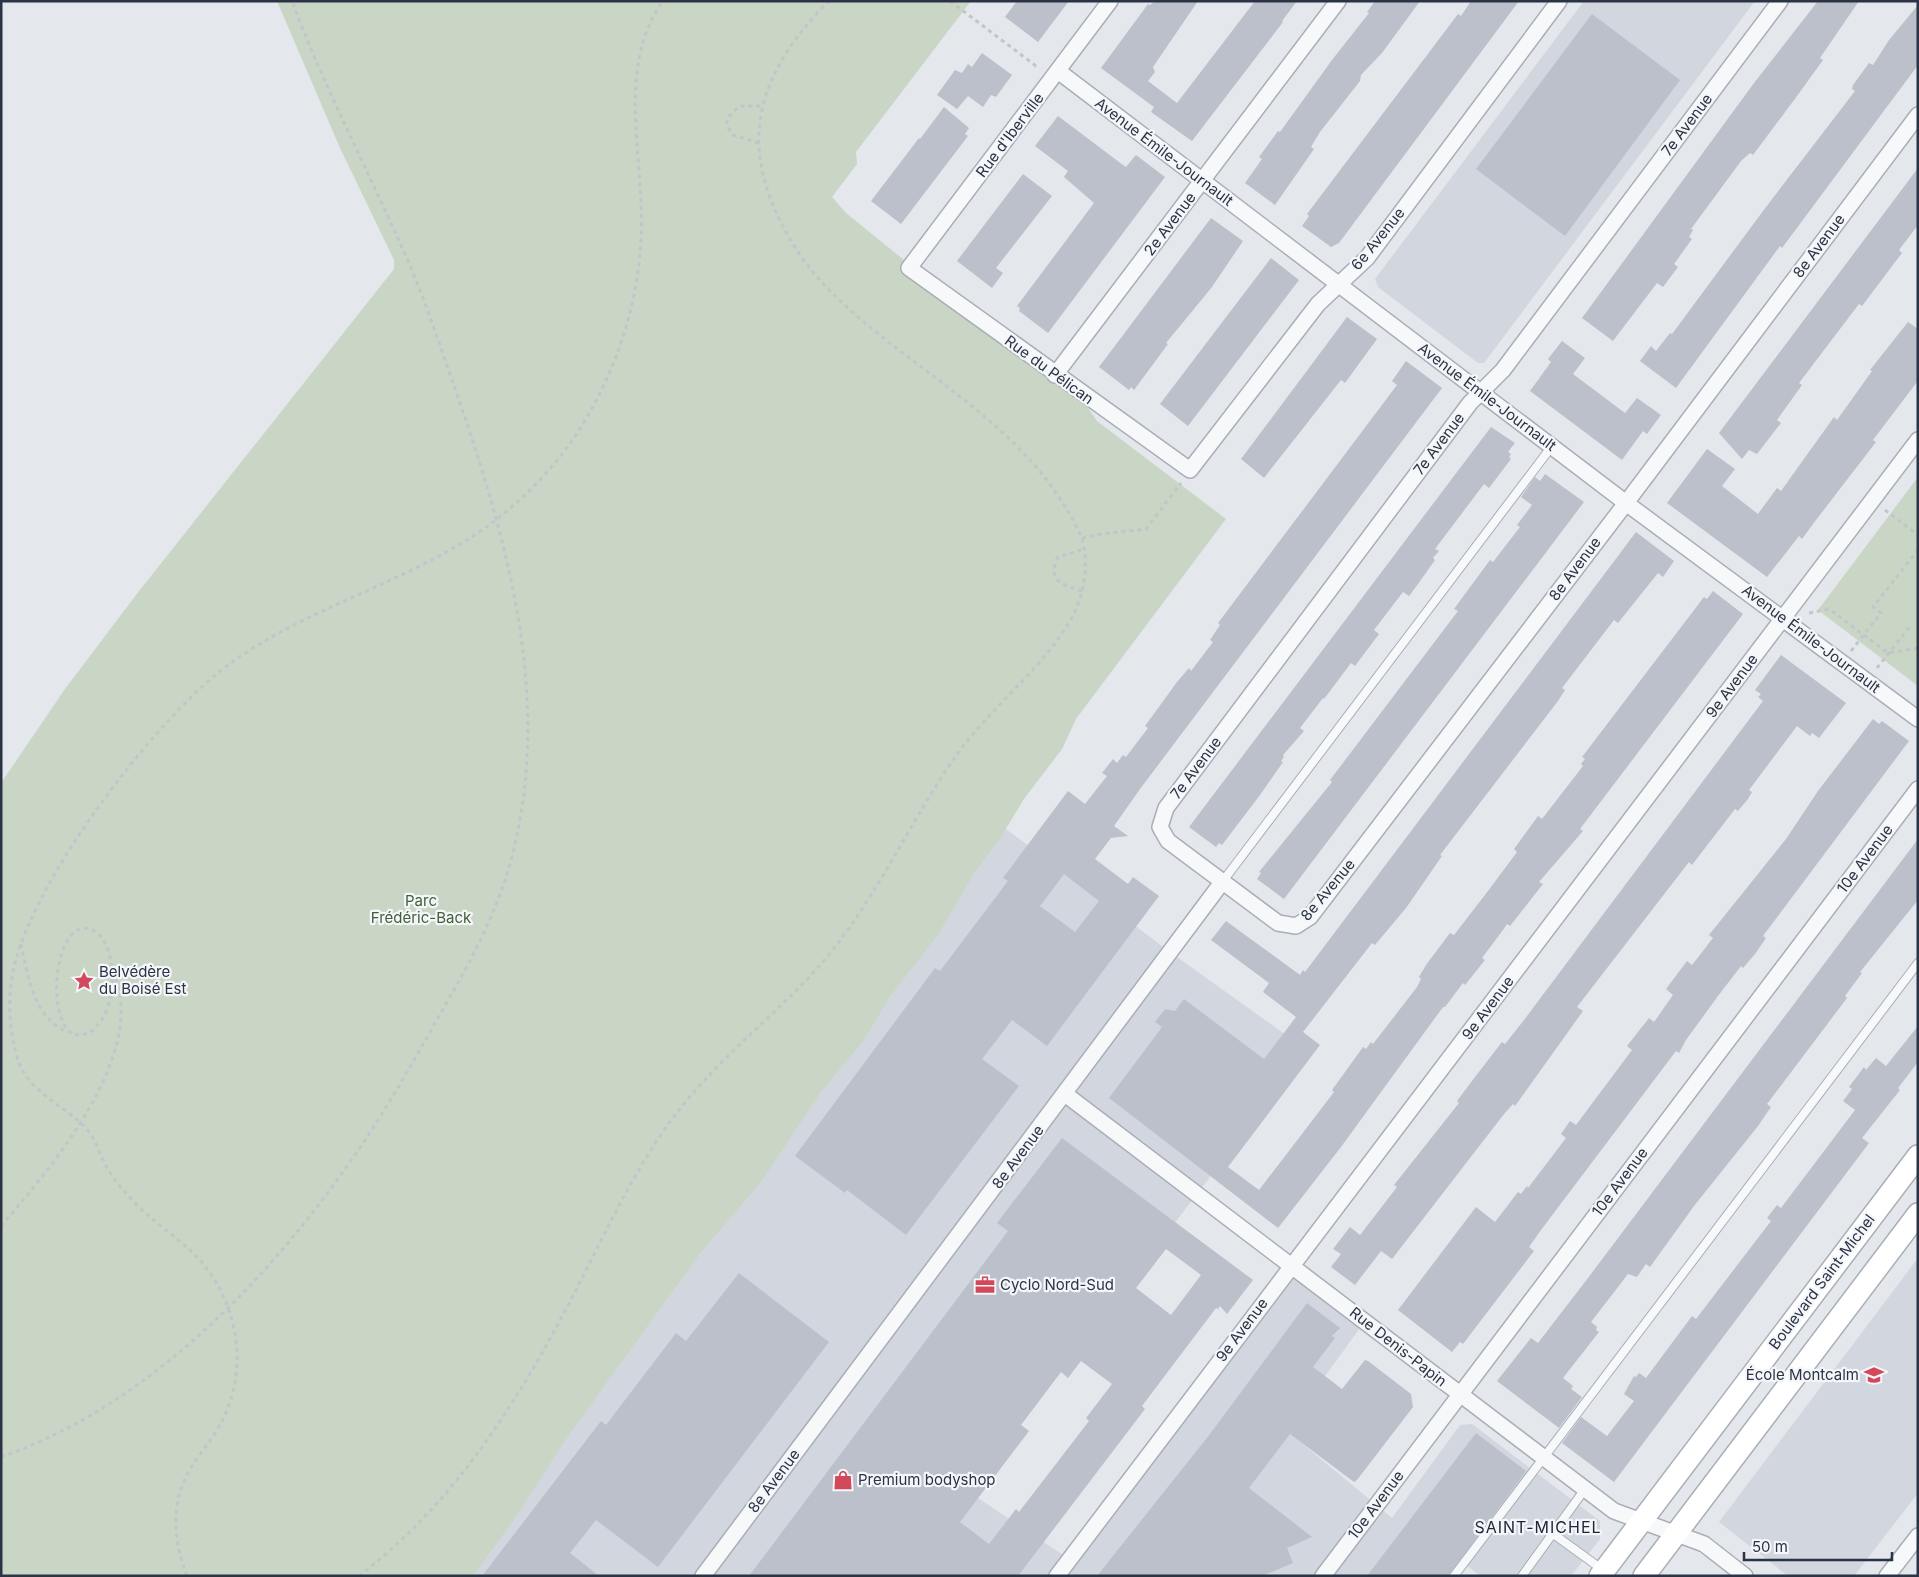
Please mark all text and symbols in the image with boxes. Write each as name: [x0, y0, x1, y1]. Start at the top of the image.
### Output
street label: Rue d'Iberville: [972, 89, 1048, 181]
street label: 7e Avenue: [1657, 90, 1716, 160]
street label: Avenue Émile-Journault: [1091, 93, 1237, 210]
street label: 2e Avenue: [1140, 188, 1200, 259]
street label: 6e Avenue: [1347, 204, 1409, 274]
street label: 8e Avenue: [1788, 210, 1849, 281]
street label: Rue du Pélican: [1001, 331, 1097, 408]
street label: Avenue Émile-Journault: [1414, 338, 1560, 455]
street label: 7e Avenue: [1409, 409, 1468, 479]
street label: 8e Avenue: [1544, 533, 1605, 604]
street label: Avenue Émile-Journault: [1738, 580, 1884, 697]
street label: 9e Avenue: [1701, 650, 1762, 721]
street label: 7e Avenue: [1166, 733, 1225, 803]
street label: 10e Avenue: [1833, 821, 1897, 897]
street label: 8e Avenue: [1296, 855, 1359, 924]
park label: Parc Frédéric-Back: [371, 891, 472, 927]
place label: Belvédère du Boisé Est: [99, 962, 187, 998]
place icon: Belvédère du Boisé Est: [73, 970, 95, 992]
street label: 9e Avenue: [1457, 972, 1518, 1043]
street label: 8e Avenue: [987, 1121, 1048, 1192]
street label: 10e Avenue: [1588, 1144, 1652, 1220]
street label: Boulevard Saint-Michel: [1765, 1210, 1879, 1353]
office icon: Cyclo Nord-Sud: [974, 1274, 996, 1296]
place label: Cyclo Nord-Sud: [1000, 1275, 1114, 1294]
street label: 9e Avenue: [1211, 1294, 1272, 1365]
street label: Rue Denis-Papin: [1346, 1303, 1451, 1390]
school or university icon: École Montcalm: [1863, 1364, 1885, 1386]
place label: École Montcalm: [1746, 1365, 1859, 1384]
street label: 8e Avenue: [743, 1445, 804, 1516]
street label: 10e Avenue: [1344, 1467, 1408, 1543]
shop icon: Premium bodyshop: [832, 1469, 854, 1491]
place label: Premium bodyshop: [858, 1470, 996, 1489]
district label: SAINT-MICHEL: [1474, 1517, 1602, 1537]
scale bar: [1744, 1530, 1892, 1562]
text: 50 m: [1752, 1537, 1788, 1556]

